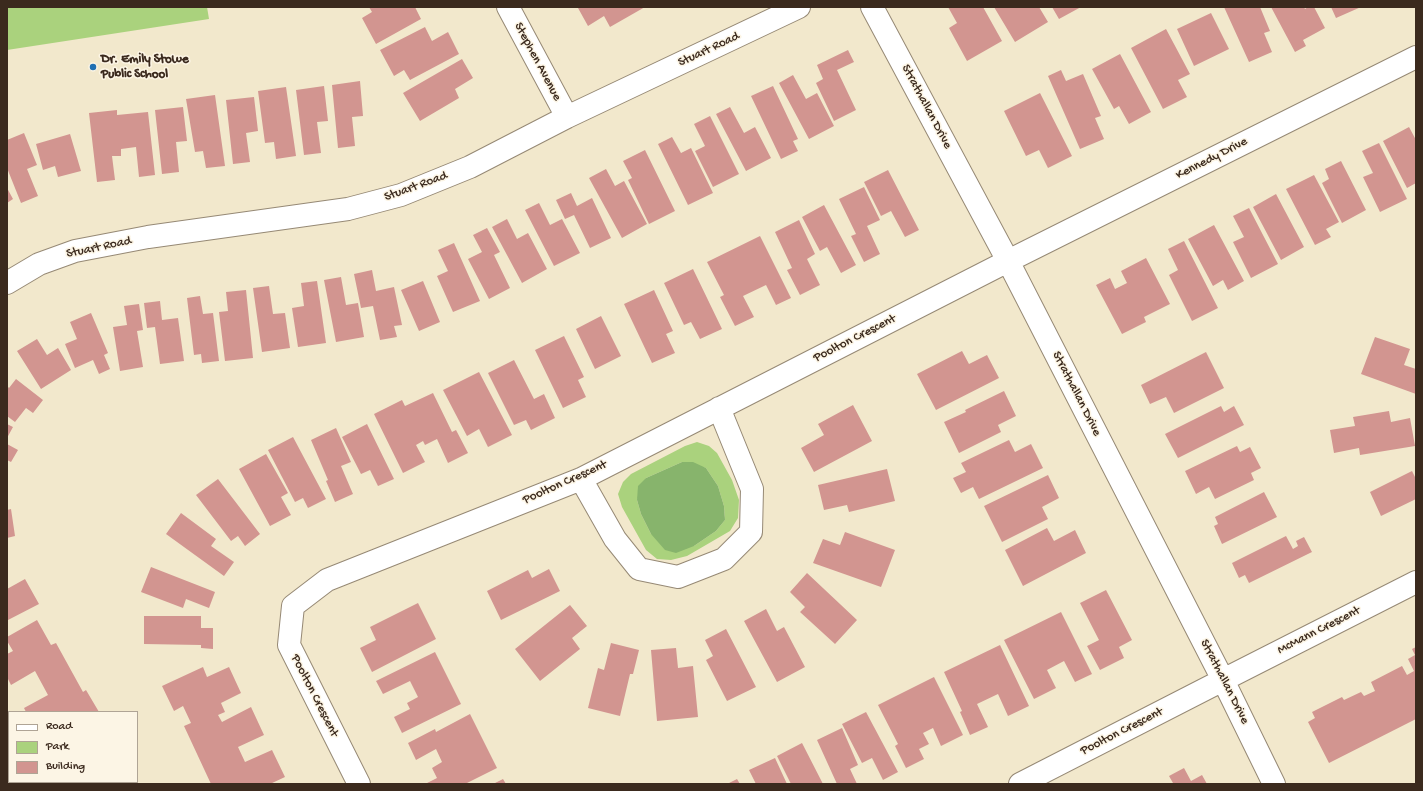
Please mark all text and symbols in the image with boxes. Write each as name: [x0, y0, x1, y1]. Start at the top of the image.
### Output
street label: Stephen Avenue: [510, 20, 564, 104]
street label: Stuart Road: [676, 29, 742, 71]
place label: Dr. Emily Stowe Public School: [101, 52, 189, 83]
marker: Dr. Emily Stowe Public School: [88, 62, 98, 72]
street label: Strathallan Drive: [897, 62, 955, 152]
street label: Kennedy Drive: [1174, 134, 1250, 184]
street label: Stuart Road: [382, 168, 450, 206]
street label: Stuart Road: [65, 234, 133, 262]
street label: Poolton Crescent: [811, 311, 899, 367]
street label: Strathallan Drive: [1048, 349, 1104, 439]
street label: Poolton Crescent: [520, 457, 610, 509]
street label: McMann Crescent: [1275, 603, 1363, 659]
street label: Strathallan Drive: [1196, 637, 1252, 727]
street label: Poolton Crescent: [286, 652, 342, 740]
street label: Poolton Crescent: [1078, 704, 1166, 760]
legend: [8, 711, 138, 783]
text: Road: [46, 720, 72, 734]
text: Park: [46, 740, 69, 754]
text: Building: [46, 760, 85, 774]

